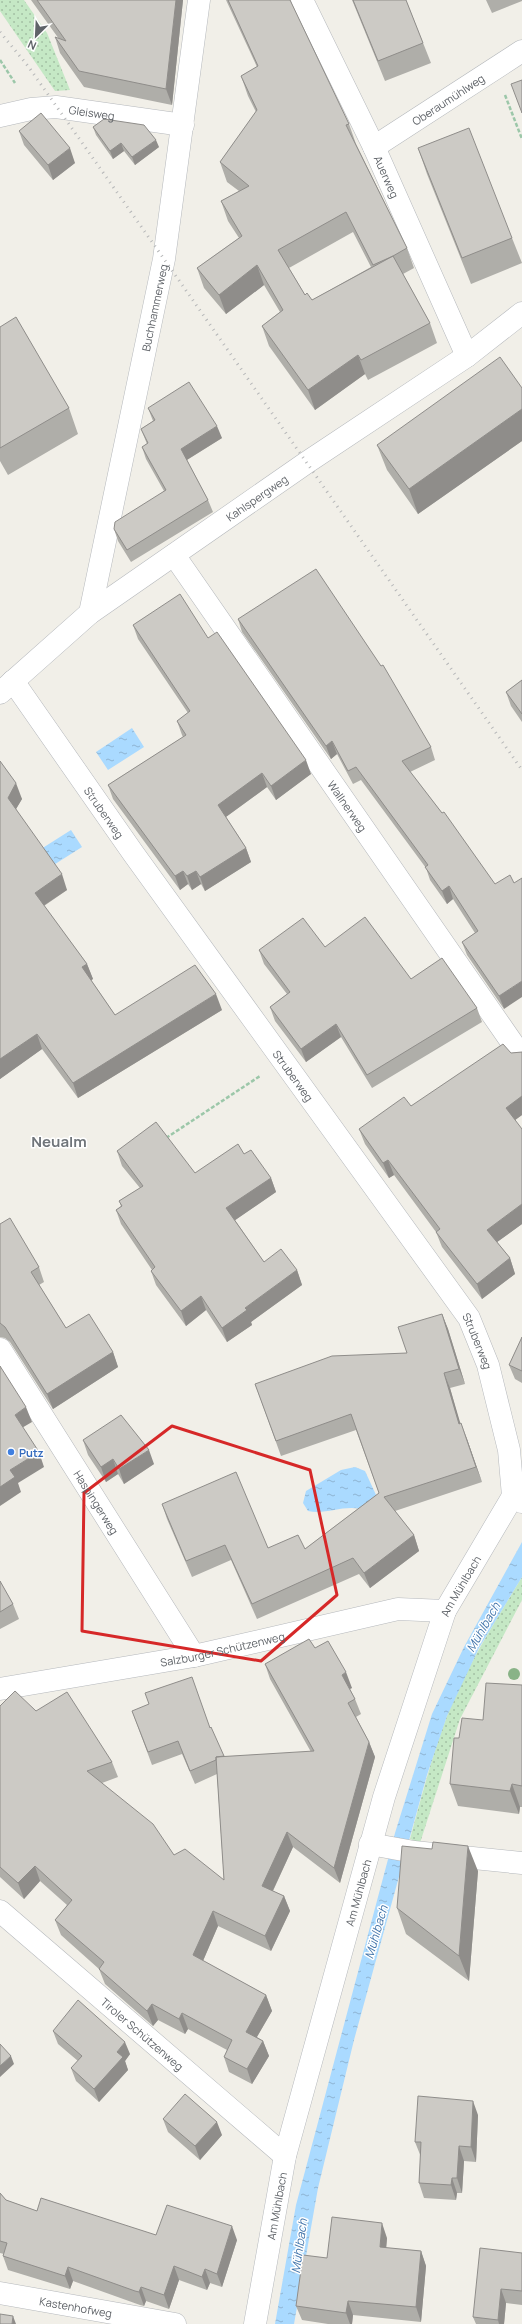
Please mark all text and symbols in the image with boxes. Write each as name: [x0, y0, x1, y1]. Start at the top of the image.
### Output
north arrow: [16, 16, 56, 56]
text: N: [25, 37, 38, 54]
street label: Oberaumühlweg: [409, 70, 487, 128]
street label: Gleisweg: [68, 101, 116, 123]
street label: Auerweg: [371, 153, 403, 200]
street label: Buchhammerweg: [137, 263, 170, 353]
street label: Kahlspergweg: [223, 471, 290, 524]
street label: Wallnerweg: [325, 777, 371, 834]
street label: Struberweg: [81, 783, 128, 841]
street label: Struberweg: [270, 1047, 317, 1104]
district label: Neualm: [31, 1131, 87, 1152]
street label: Struberweg: [460, 1309, 496, 1370]
place label: Putz: [19, 1445, 44, 1460]
marker: Putz: [6, 1447, 16, 1457]
street label: Haspingerweg: [71, 1467, 123, 1537]
street label: Am Mühlbach: [436, 1552, 484, 1618]
water label: Mühlbach: [462, 1598, 504, 1655]
street label: Salzburger Schützenweg: [159, 1628, 286, 1669]
street label: Am Mühlbach: [341, 1857, 374, 1928]
water label: Mühlbach: [360, 1903, 392, 1961]
street label: Tiroler Schützenweg: [98, 1994, 187, 2073]
street label: Am Mühlbach: [263, 2171, 290, 2241]
water label: Mühlbach: [287, 2217, 311, 2274]
street label: Kastenhofweg: [38, 2293, 113, 2320]

